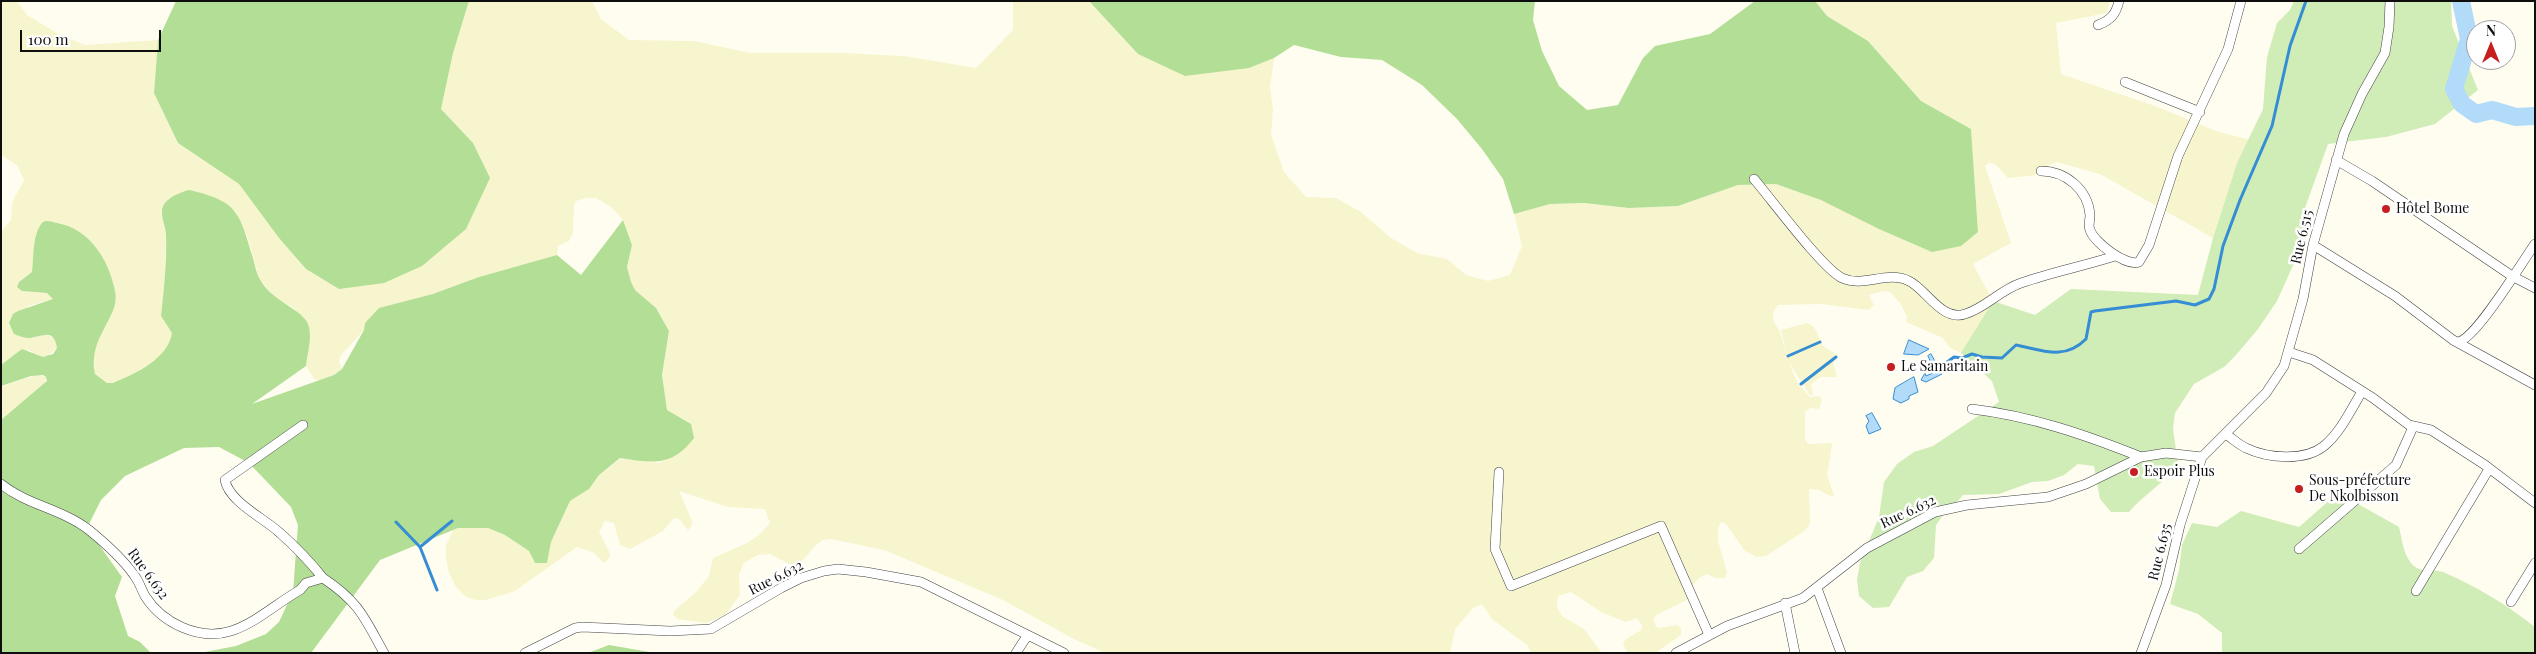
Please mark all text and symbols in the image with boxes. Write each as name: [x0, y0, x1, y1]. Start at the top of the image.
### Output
scale bar: [22, 20, 164, 52]
north arrow: [2466, 20, 2516, 70]
text: N: [2486, 21, 2496, 40]
text: 100 m: [28, 29, 69, 49]
place label: Hôtel Bome: [2396, 201, 2469, 217]
marker: Hôtel Bome: [2380, 203, 2392, 215]
street label: Rue 6.515: [2288, 208, 2316, 266]
place label: Le Samaritain: [1901, 359, 1988, 375]
marker: Le Samaritain: [1885, 361, 1897, 373]
place label: Espoir Plus: [2144, 464, 2215, 480]
marker: Espoir Plus: [2128, 466, 2140, 478]
place label: Sous-préfecture De Nkolbisson: [2309, 473, 2411, 506]
marker: Sous-préfecture De Nkolbisson: [2293, 483, 2305, 495]
street label: Rue 6.632: [1878, 492, 1938, 532]
street label: Rue 6.635: [2145, 522, 2175, 582]
street label: Rue 6.632: [124, 545, 172, 603]
street label: Rue 6.632: [746, 557, 806, 599]

